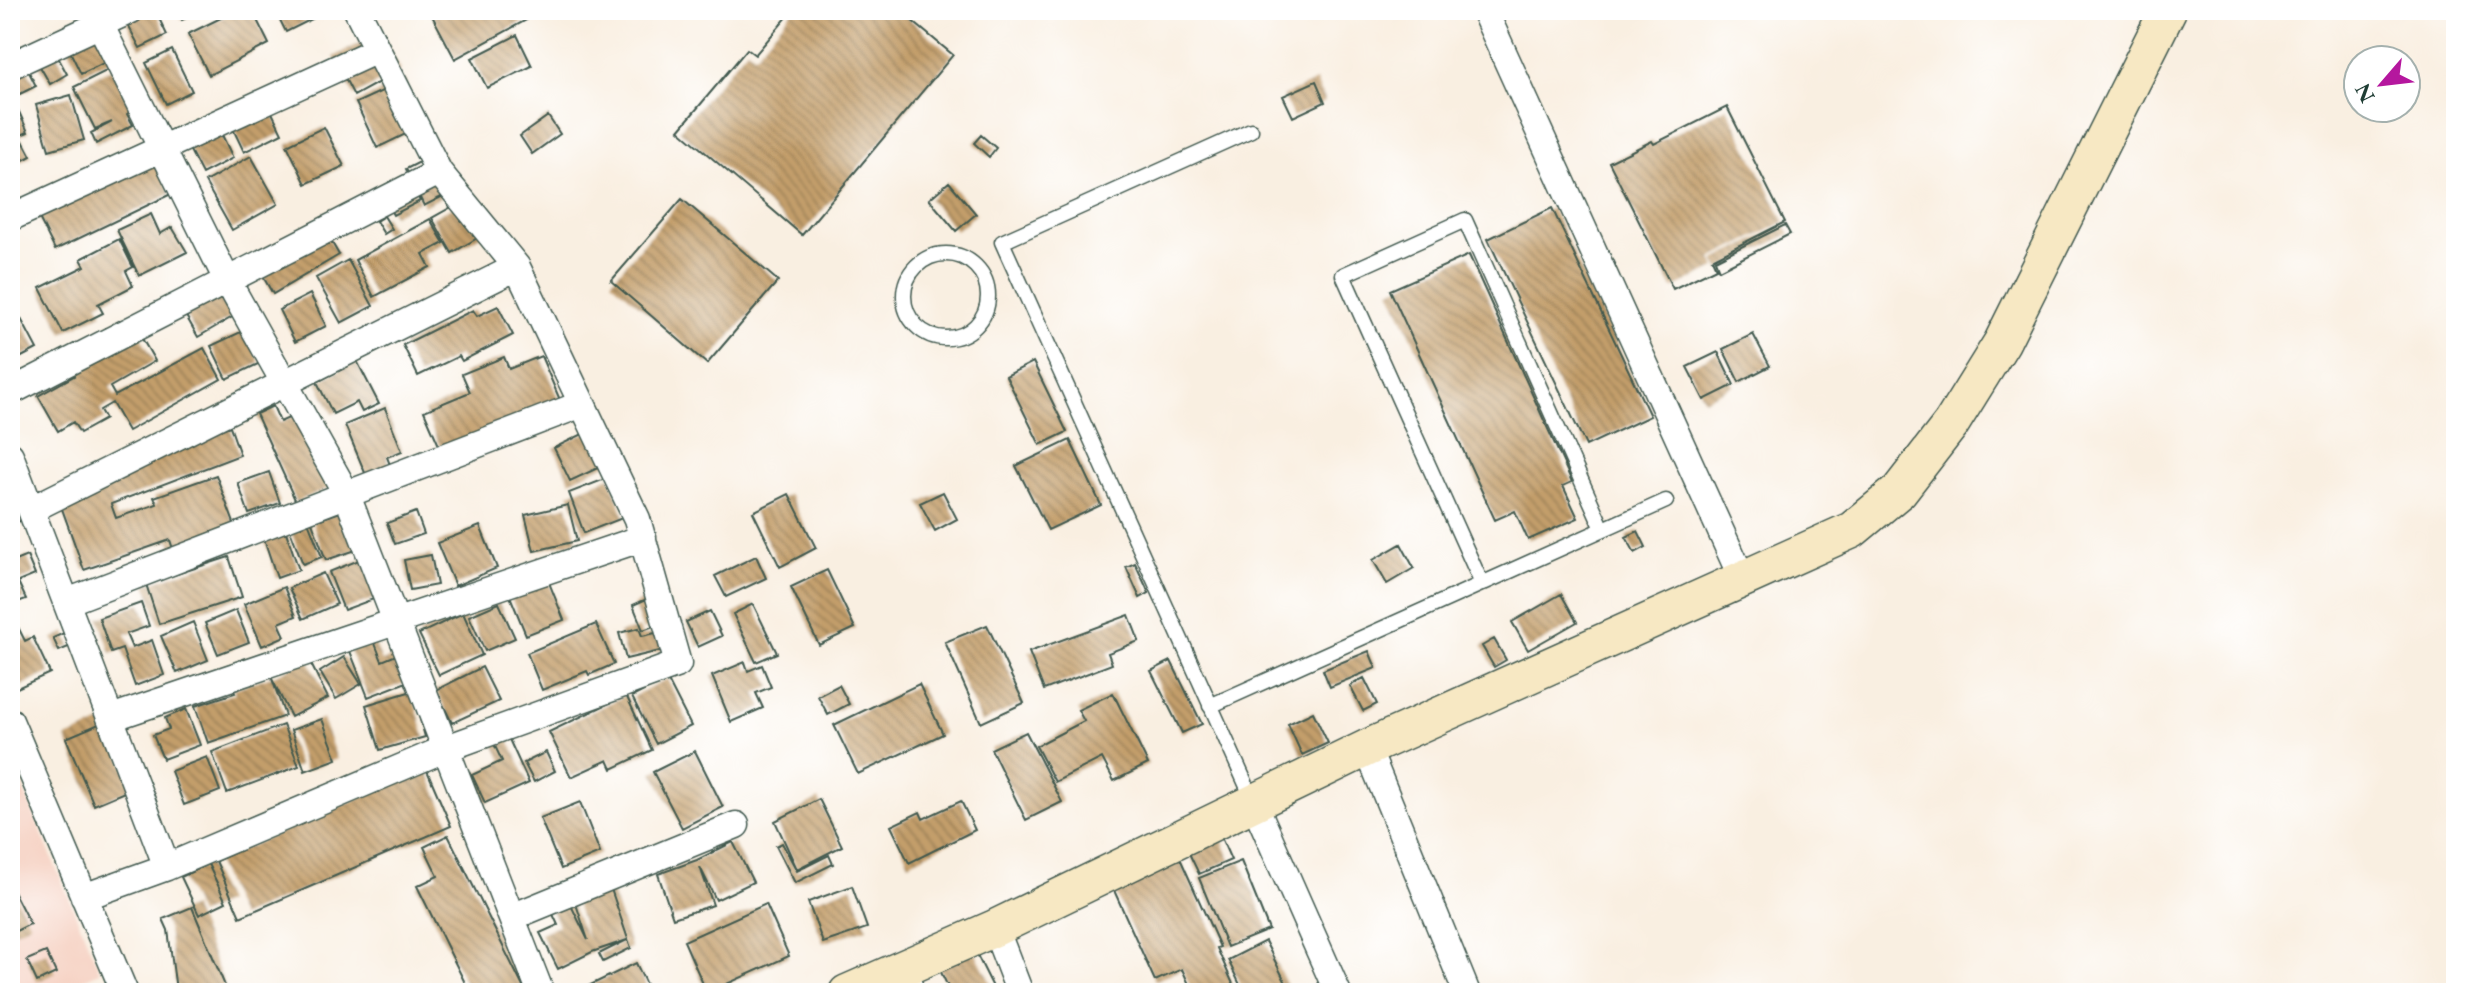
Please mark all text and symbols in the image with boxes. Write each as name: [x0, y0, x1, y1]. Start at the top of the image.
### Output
north arrow: [2342, 44, 2422, 124]
text: N: [2348, 78, 2382, 108]

